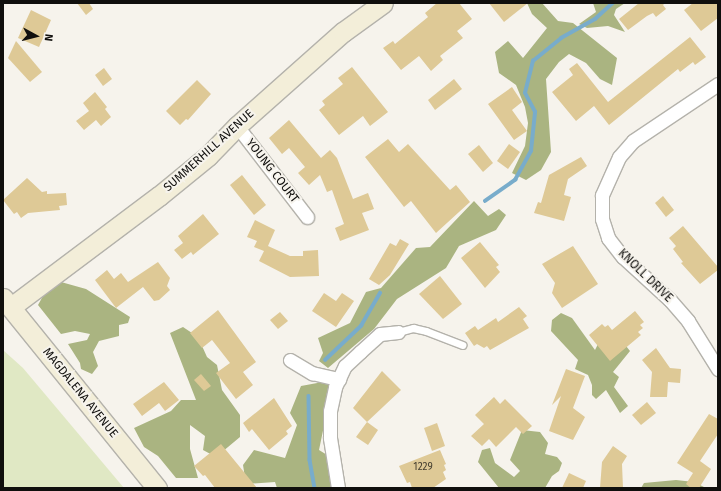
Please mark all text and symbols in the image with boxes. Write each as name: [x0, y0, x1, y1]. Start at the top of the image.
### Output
north arrow: [16, 16, 56, 56]
text: N: [42, 33, 55, 42]
street label: SUMMERHILL AVENUE: [161, 107, 257, 195]
street label: YOUNG COURT: [243, 136, 301, 206]
street label: KNOLL DRIVE: [615, 246, 675, 306]
street label: MAGDALENA AVENUE: [39, 345, 121, 441]
house number: 1229: [413, 462, 433, 474]

